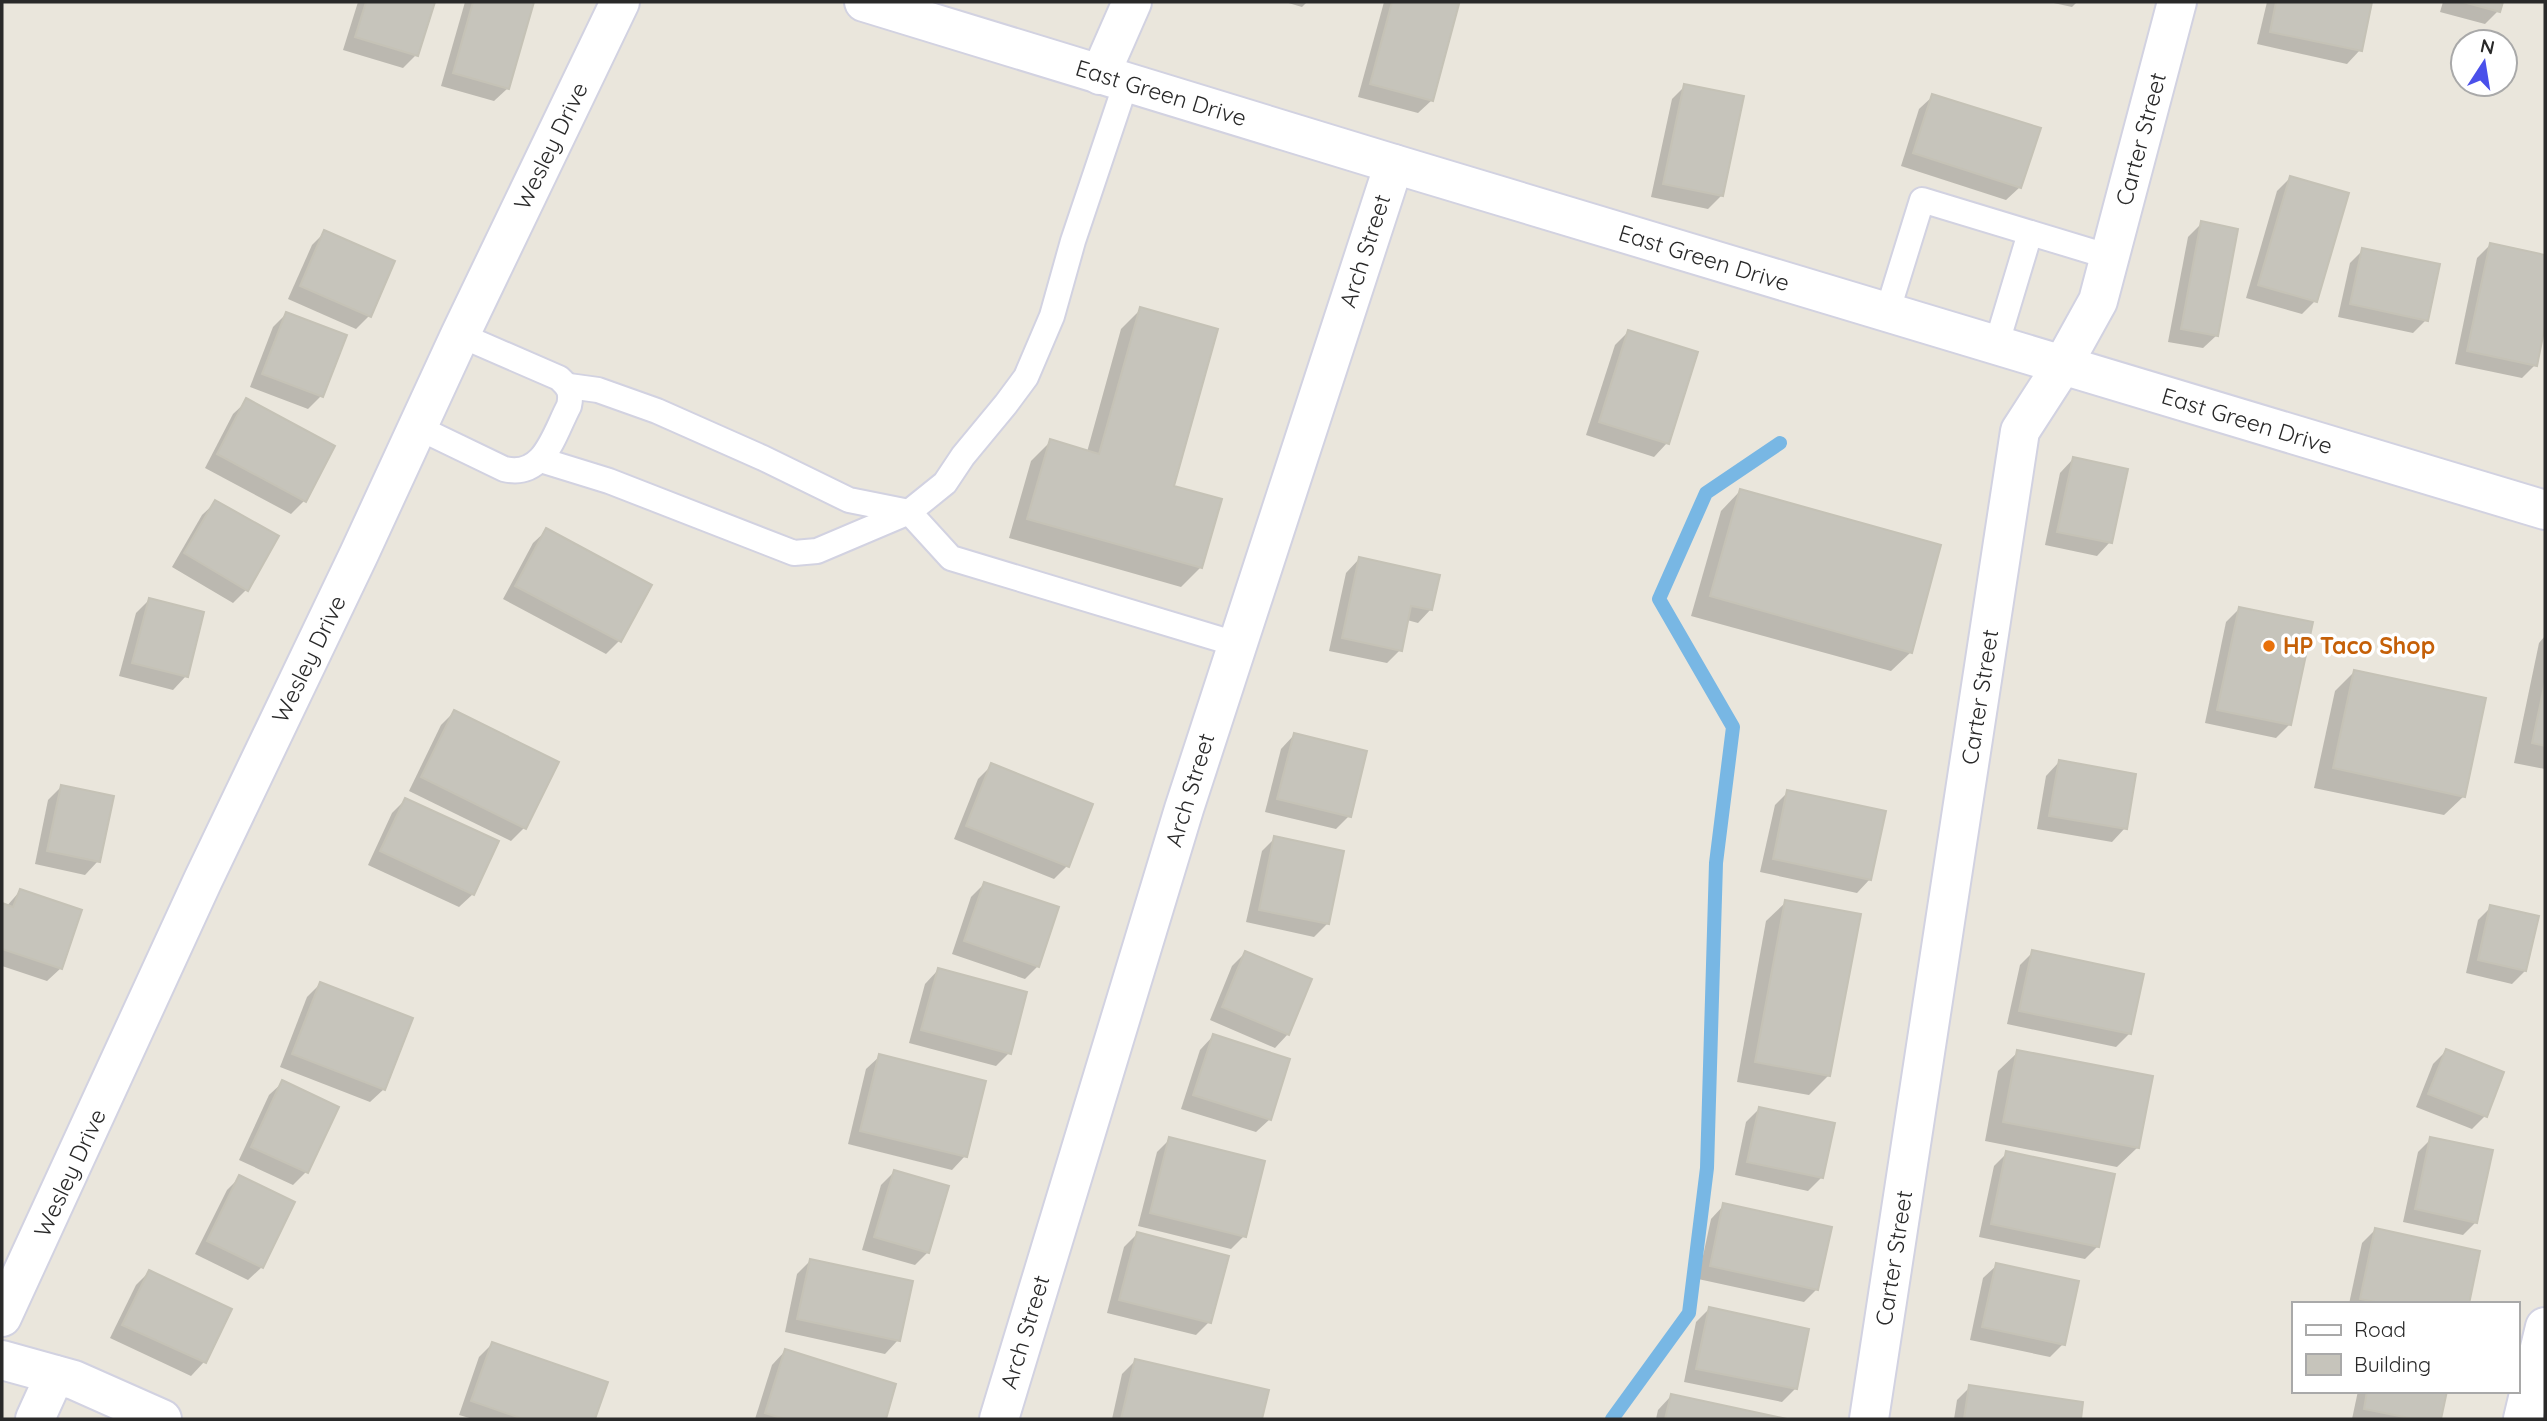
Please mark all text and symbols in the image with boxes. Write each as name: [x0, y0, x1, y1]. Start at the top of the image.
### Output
north arrow: [2449, 28, 2519, 98]
text: N: [2478, 33, 2497, 60]
street label: East Green Drive: [1072, 53, 1250, 132]
street label: Carter Street: [2109, 69, 2172, 209]
street label: Wesley Drive: [507, 77, 594, 214]
street label: Arch Street: [1333, 190, 1397, 311]
street label: East Green Drive: [1615, 218, 1793, 297]
street label: East Green Drive: [2158, 381, 2336, 460]
street label: Wesley Drive: [265, 590, 352, 727]
street label: Carter Street: [1955, 627, 2005, 767]
place label: HP Taco Shop: [2283, 631, 2435, 660]
marker: HP Taco Shop: [2261, 638, 2277, 654]
street label: Arch Street: [1158, 729, 1221, 850]
street label: Wesley Drive: [27, 1104, 112, 1242]
street label: Carter Street: [1869, 1188, 1919, 1328]
street label: Arch Street: [993, 1271, 1056, 1392]
legend: [2292, 1302, 2519, 1393]
text: Road: [2354, 1316, 2406, 1342]
text: Building: [2354, 1351, 2431, 1377]

